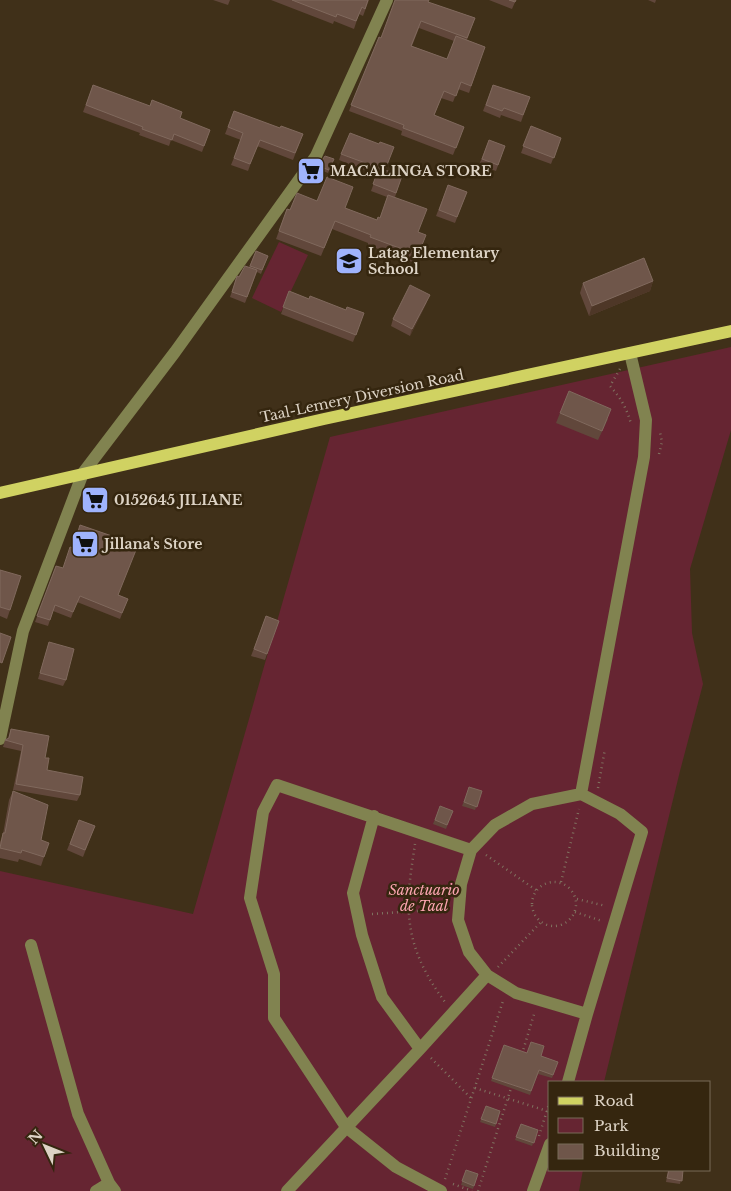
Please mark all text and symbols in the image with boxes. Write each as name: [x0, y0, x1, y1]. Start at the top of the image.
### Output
supermarket icon: MACALINGA STORE: [296, 156, 326, 186]
place label: MACALINGA STORE: [330, 162, 492, 180]
place label: Latag Elementary School: [368, 244, 500, 278]
school or university icon: Latag Elementary School: [334, 246, 364, 276]
street label: Taal-Lemery Diversion Road: [258, 365, 466, 426]
supermarket icon: 0152645 JILIANE: [80, 485, 110, 515]
place label: 0152645 JILIANE: [114, 491, 243, 509]
supermarket icon: Jillana's Store: [70, 529, 100, 559]
place label: Jillana's Store: [101, 535, 202, 553]
park label: Sanctuario de Taal: [388, 881, 460, 915]
legend: [548, 1081, 711, 1171]
text: Road: [594, 1091, 634, 1110]
text: Park: [594, 1116, 630, 1135]
north arrow: [20, 1121, 70, 1171]
text: N: [24, 1126, 47, 1148]
text: Building: [594, 1141, 661, 1160]

